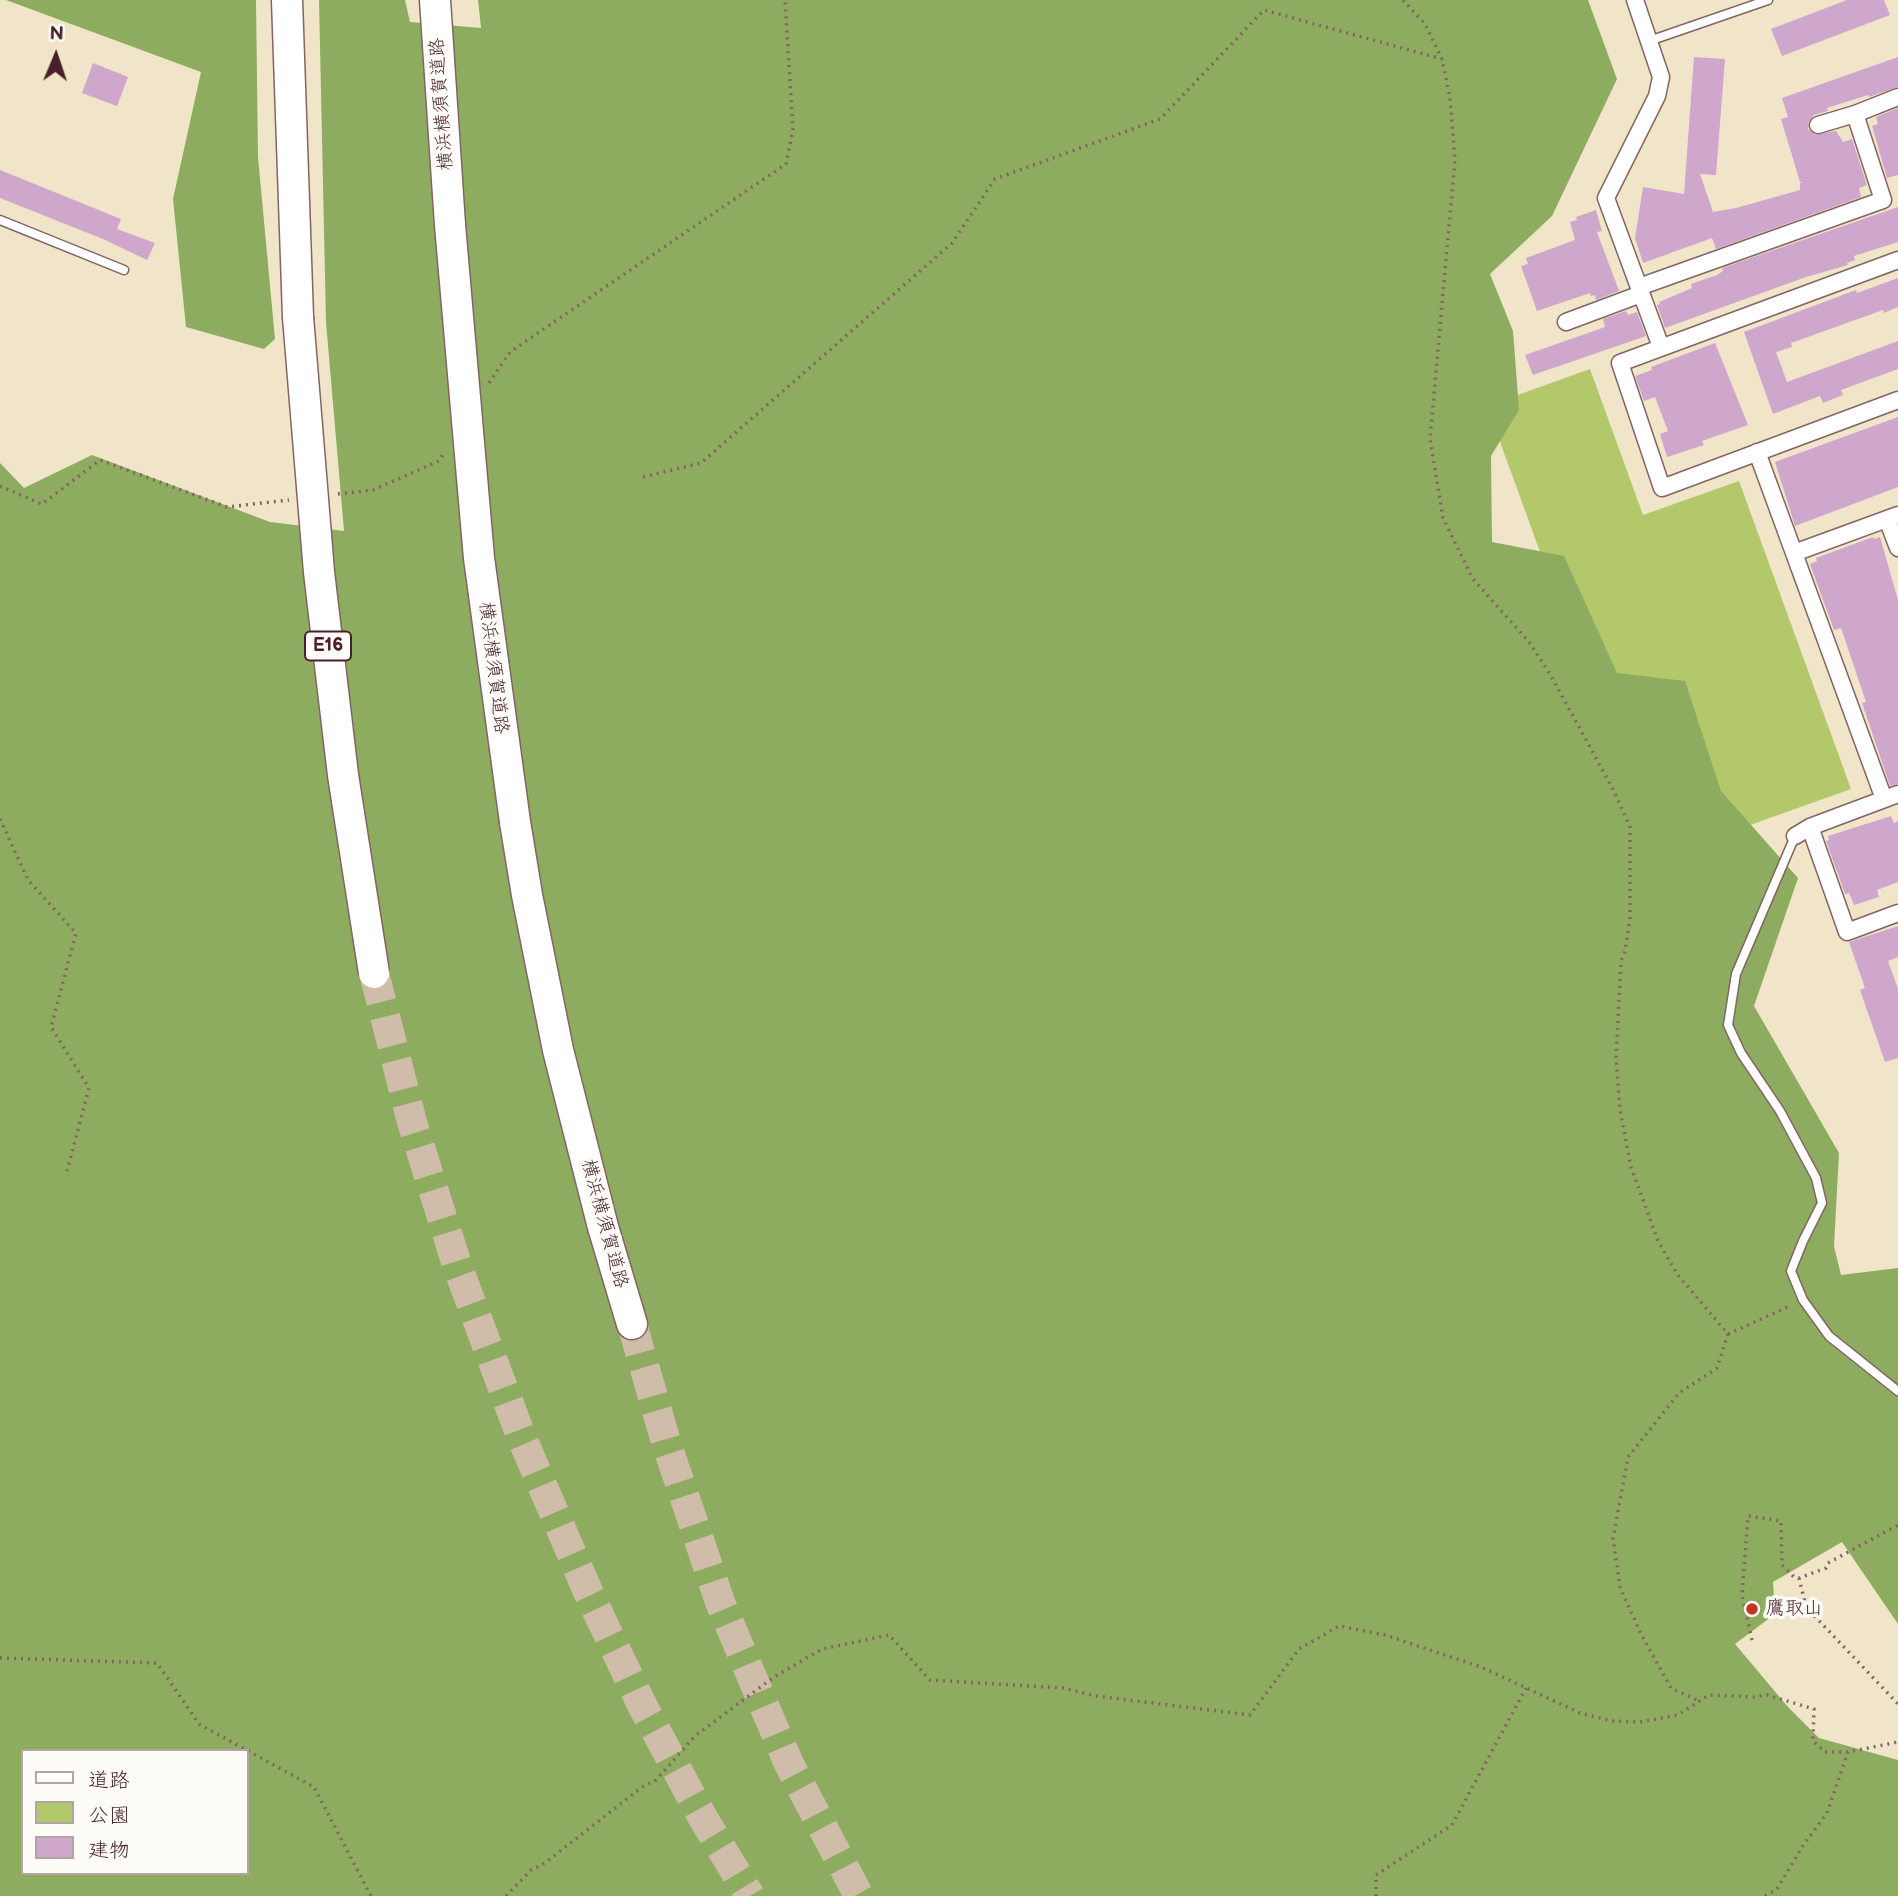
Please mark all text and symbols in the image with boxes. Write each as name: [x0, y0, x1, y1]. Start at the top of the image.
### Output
north arrow: [21, 21, 91, 91]
text: N: [49, 23, 64, 46]
street label: 横浜横須賀道路: [426, 37, 458, 171]
street label: 横浜横須賀道路: [474, 601, 512, 735]
road number: E16: [305, 632, 351, 660]
street label: 横浜横須賀道路: [576, 1157, 632, 1291]
place label: 鷹取山: [1766, 1598, 1823, 1620]
marker: 鷹取山: [1744, 1601, 1760, 1617]
legend: [21, 1749, 248, 1875]
text: 道路: [88, 1768, 130, 1793]
text: 公園: [88, 1803, 130, 1828]
text: 建物: [88, 1838, 130, 1863]

